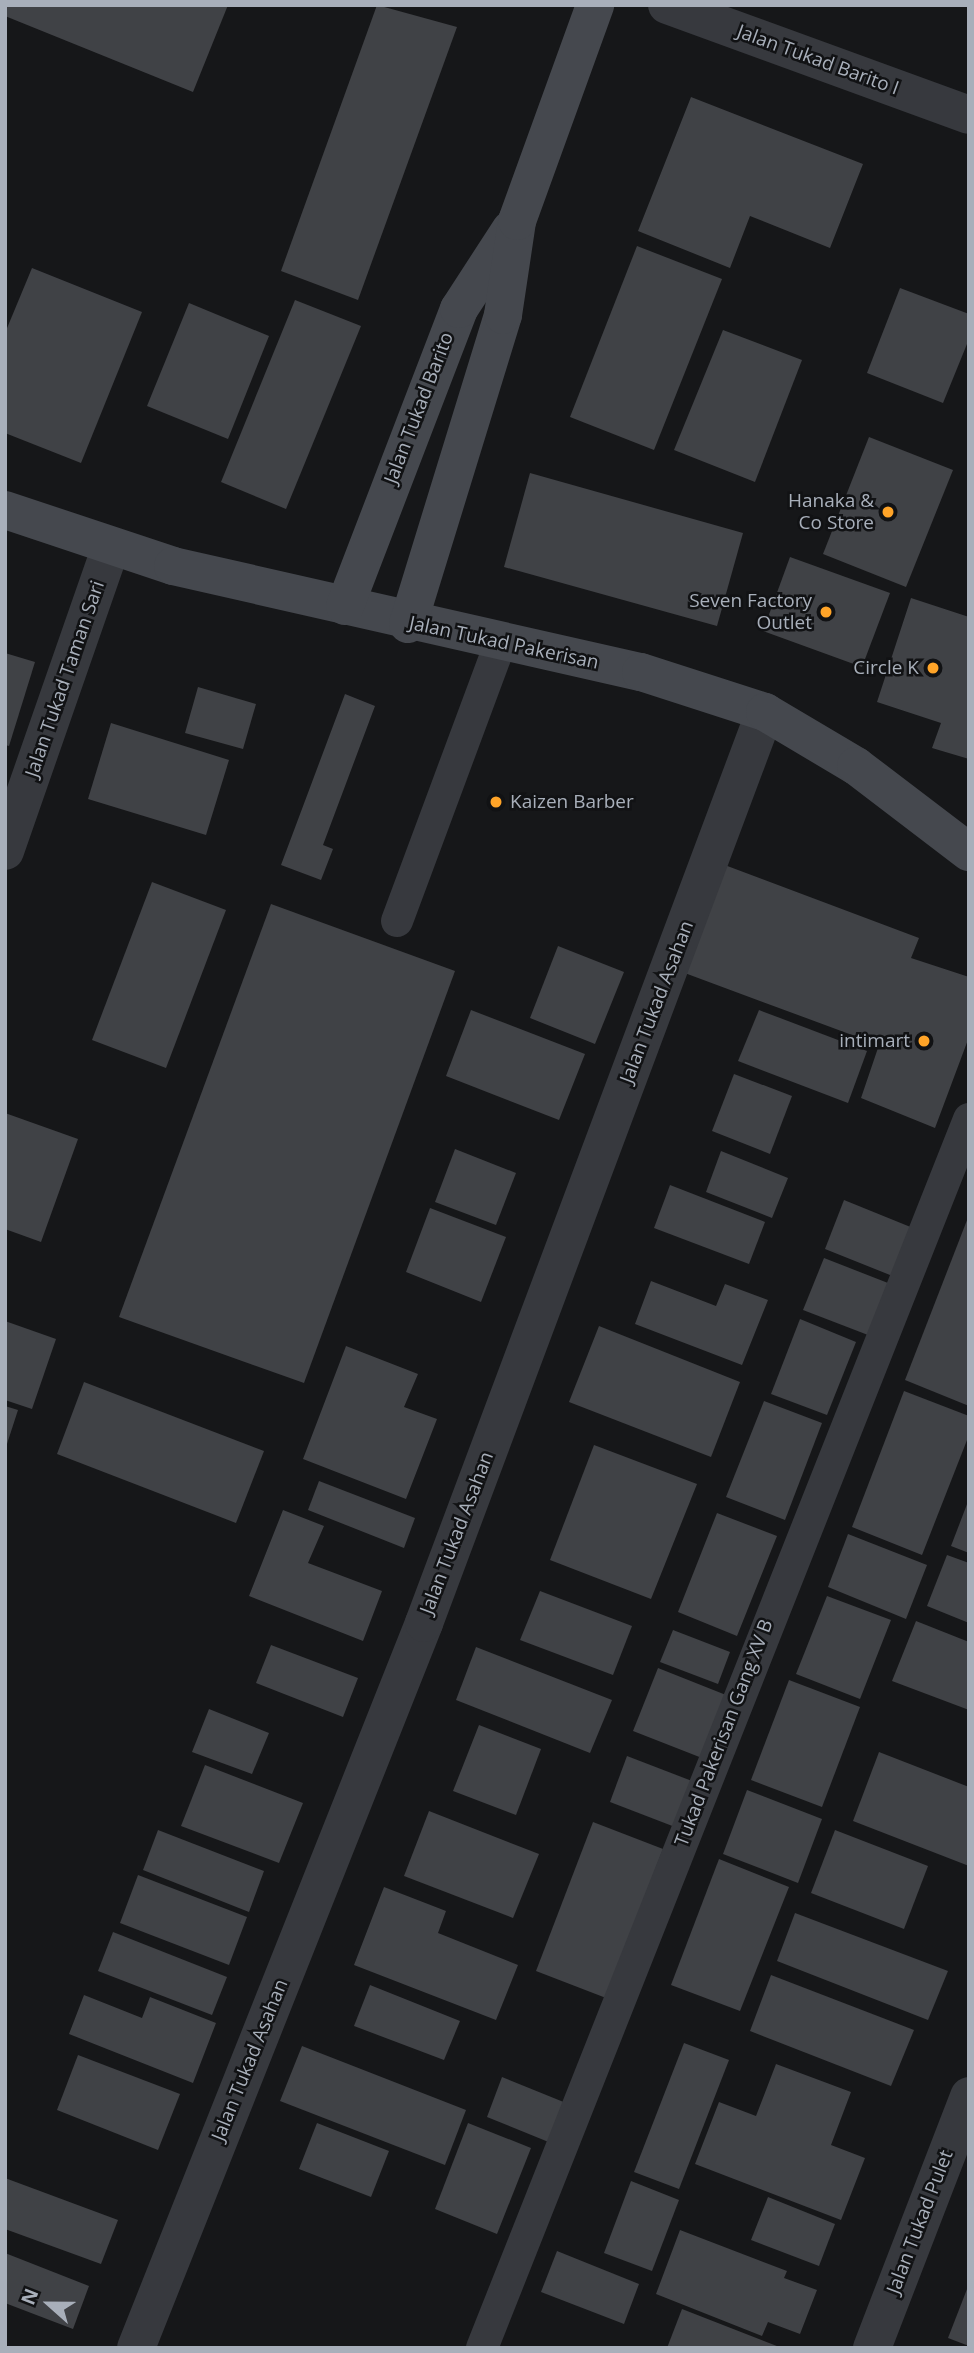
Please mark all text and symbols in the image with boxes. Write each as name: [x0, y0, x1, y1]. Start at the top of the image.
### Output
street label: Jalan Tukad Barito I: [734, 20, 902, 100]
street label: Jalan Tukad Barito: [380, 329, 458, 487]
place label: Hanaka & Co Store: [788, 490, 874, 534]
marker: Hanaka & Co Store: [880, 504, 896, 520]
street label: Jalan Tukad Taman Sari: [21, 578, 109, 780]
place label: Seven Factory Outlet: [689, 590, 812, 634]
marker: Seven Factory Outlet: [818, 604, 834, 620]
street label: Jalan Tukad Pakerisan: [407, 612, 601, 674]
place label: Circle K: [853, 657, 919, 679]
marker: Circle K: [925, 660, 941, 676]
place label: Kaizen Barber: [510, 791, 634, 813]
marker: Kaizen Barber: [488, 794, 504, 810]
street label: Jalan Tukad Asahan: [615, 917, 699, 1087]
place label: intimart: [839, 1030, 910, 1052]
marker: intimart: [916, 1033, 932, 1049]
street label: Jalan Tukad Asahan: [415, 1448, 499, 1618]
street label: Tukad Pakerisan Gang XV B: [670, 1616, 778, 1850]
street label: Jalan Tukad Asahan: [207, 1976, 293, 2144]
street label: Jalan Tukad Pulet: [882, 2147, 958, 2297]
north arrow: [14, 2269, 84, 2339]
text: N: [14, 2285, 44, 2308]

